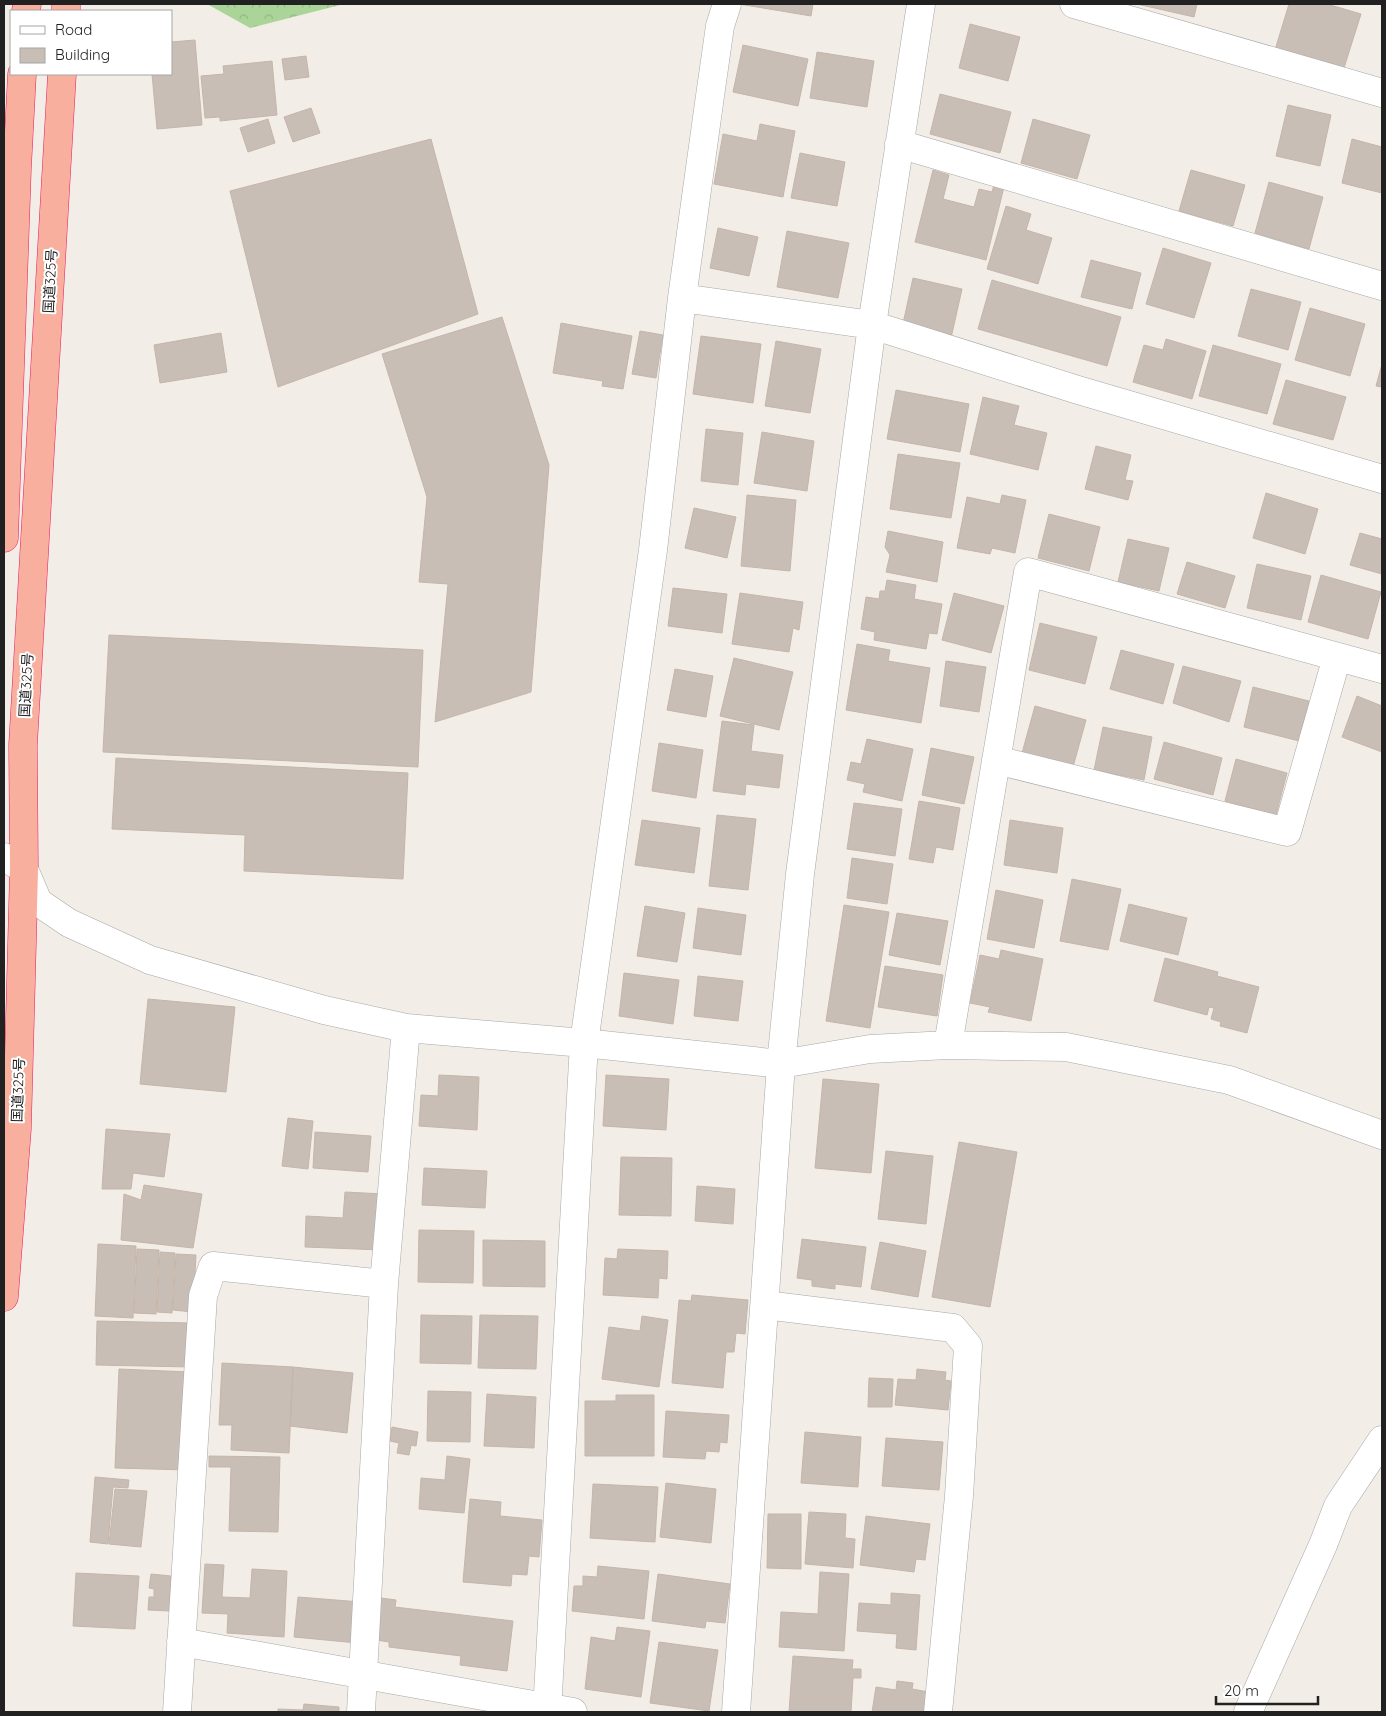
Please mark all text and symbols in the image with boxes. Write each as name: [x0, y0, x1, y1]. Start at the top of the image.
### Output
legend: [10, 10, 172, 75]
text: Road: [55, 20, 92, 39]
text: Building: [55, 45, 110, 64]
street label: 国道325号: [39, 248, 61, 314]
street label: 国道325号: [15, 652, 37, 718]
street label: 国道325号: [8, 1057, 28, 1123]
scale bar: [1216, 1674, 1318, 1706]
text: 20 m: [1224, 1681, 1259, 1700]

